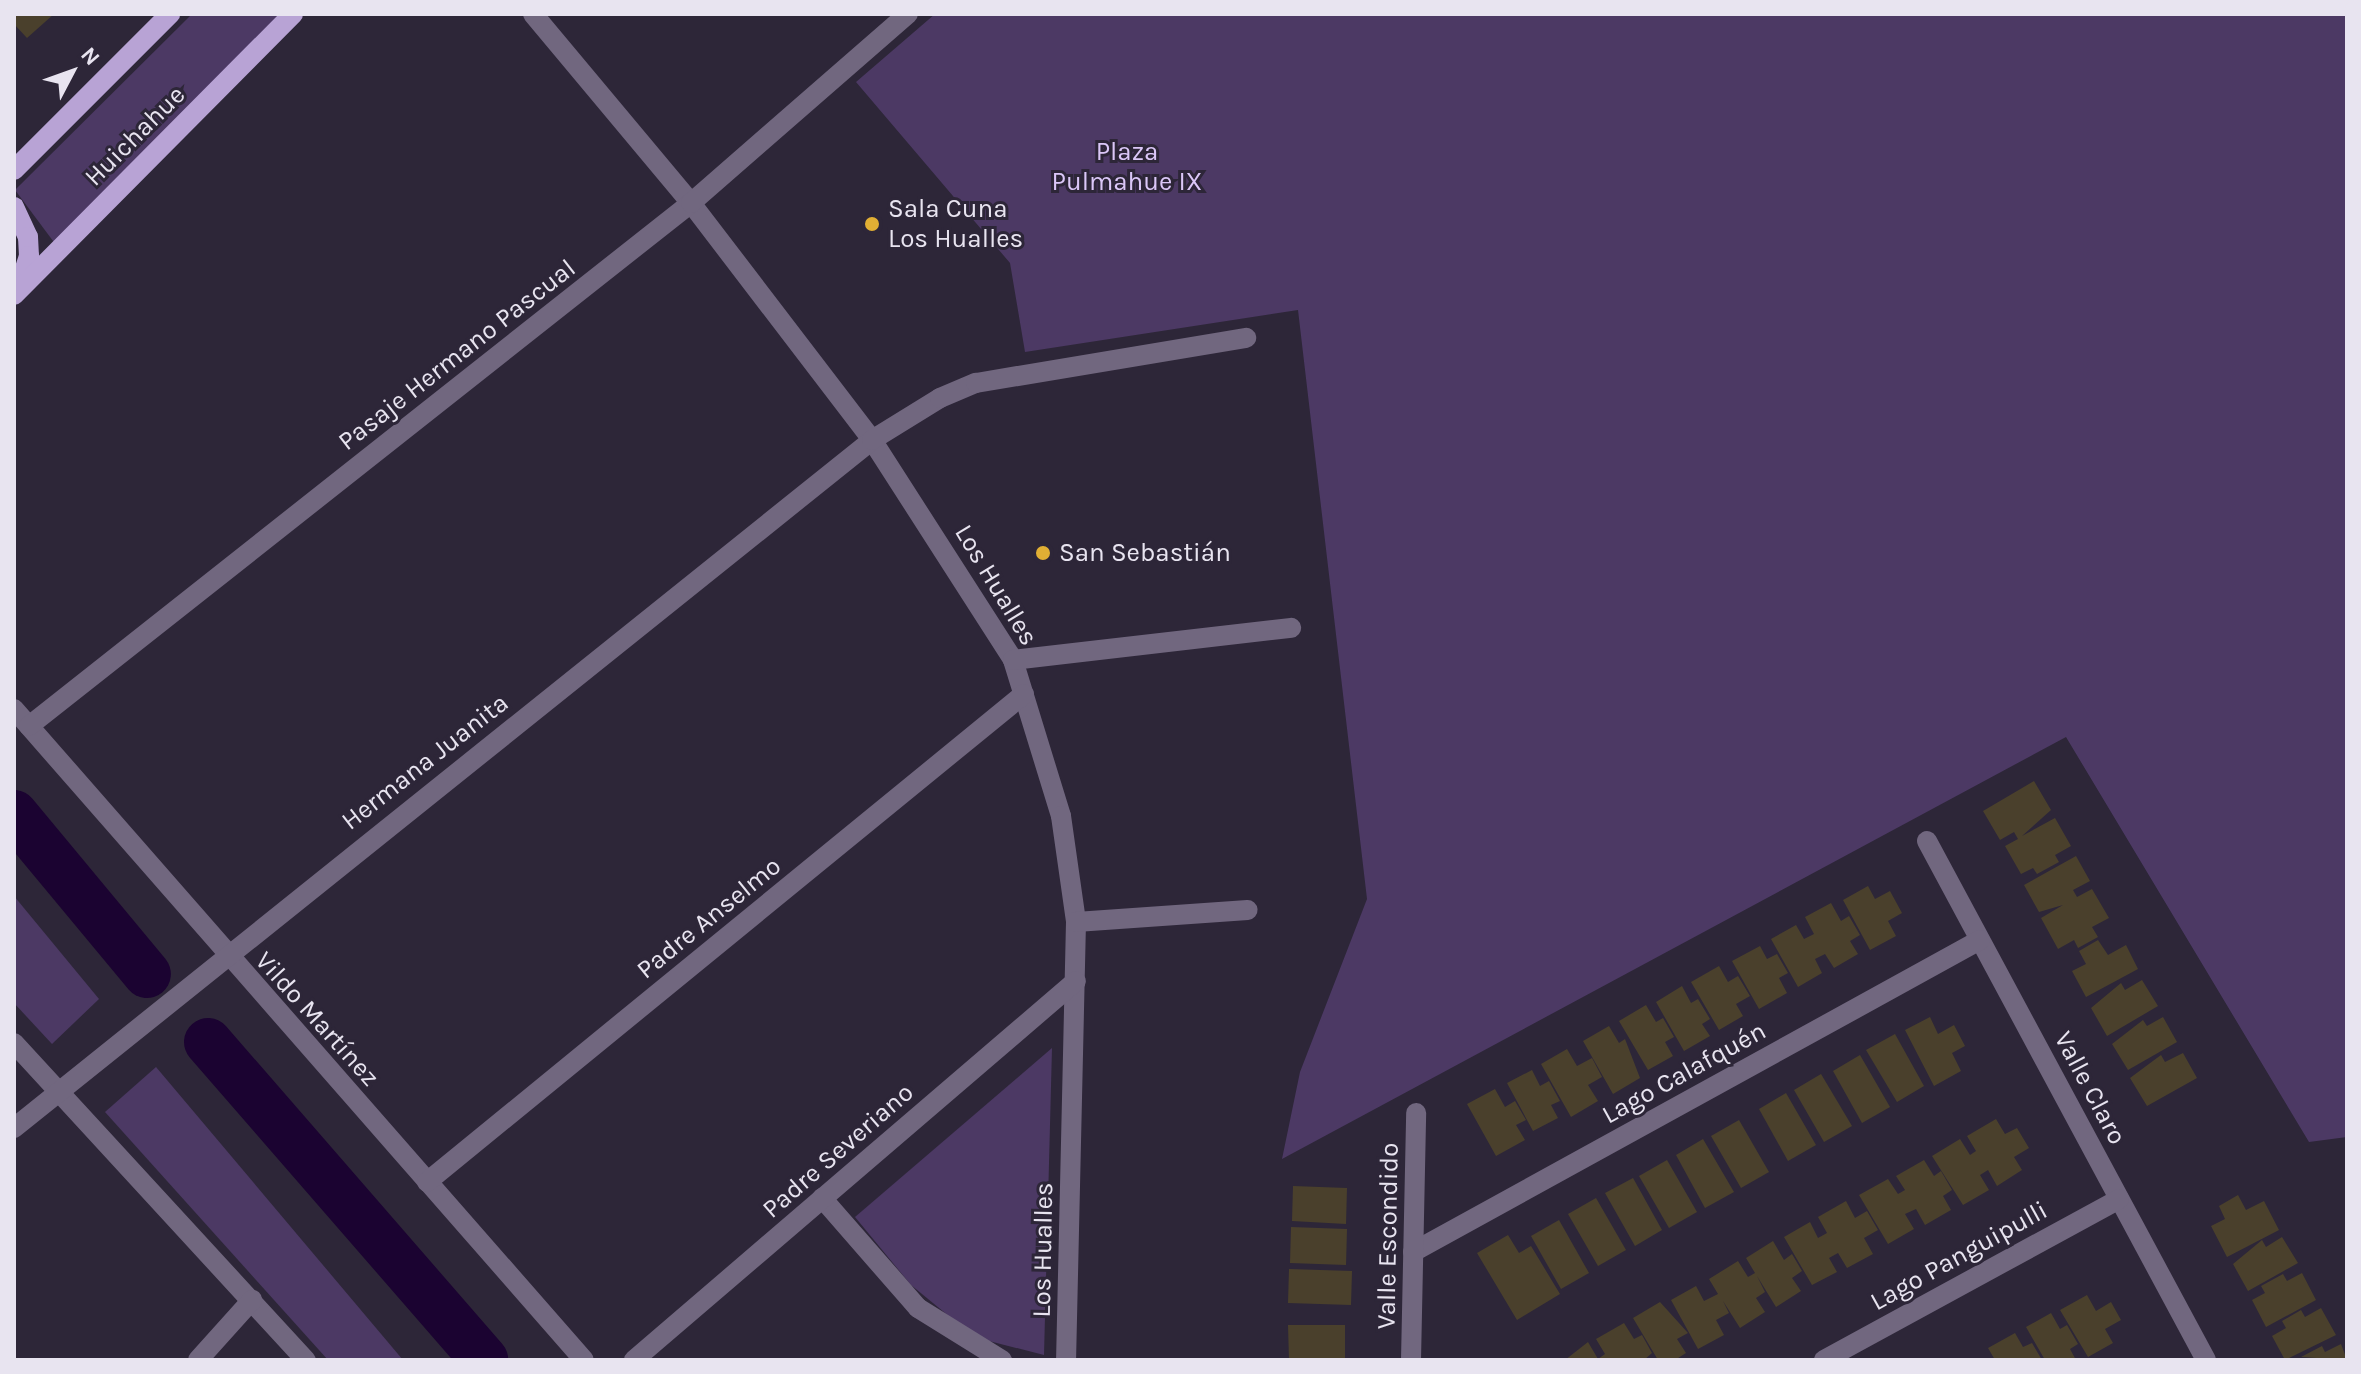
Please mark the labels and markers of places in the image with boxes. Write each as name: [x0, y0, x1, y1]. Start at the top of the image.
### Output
place label: Sala Cuna Los Hualles: [888, 193, 1023, 254]
marker: Sala Cuna Los Hualles: [863, 215, 881, 233]
place label: San Sebastián: [1059, 537, 1231, 569]
marker: San Sebastián: [1034, 544, 1052, 562]

